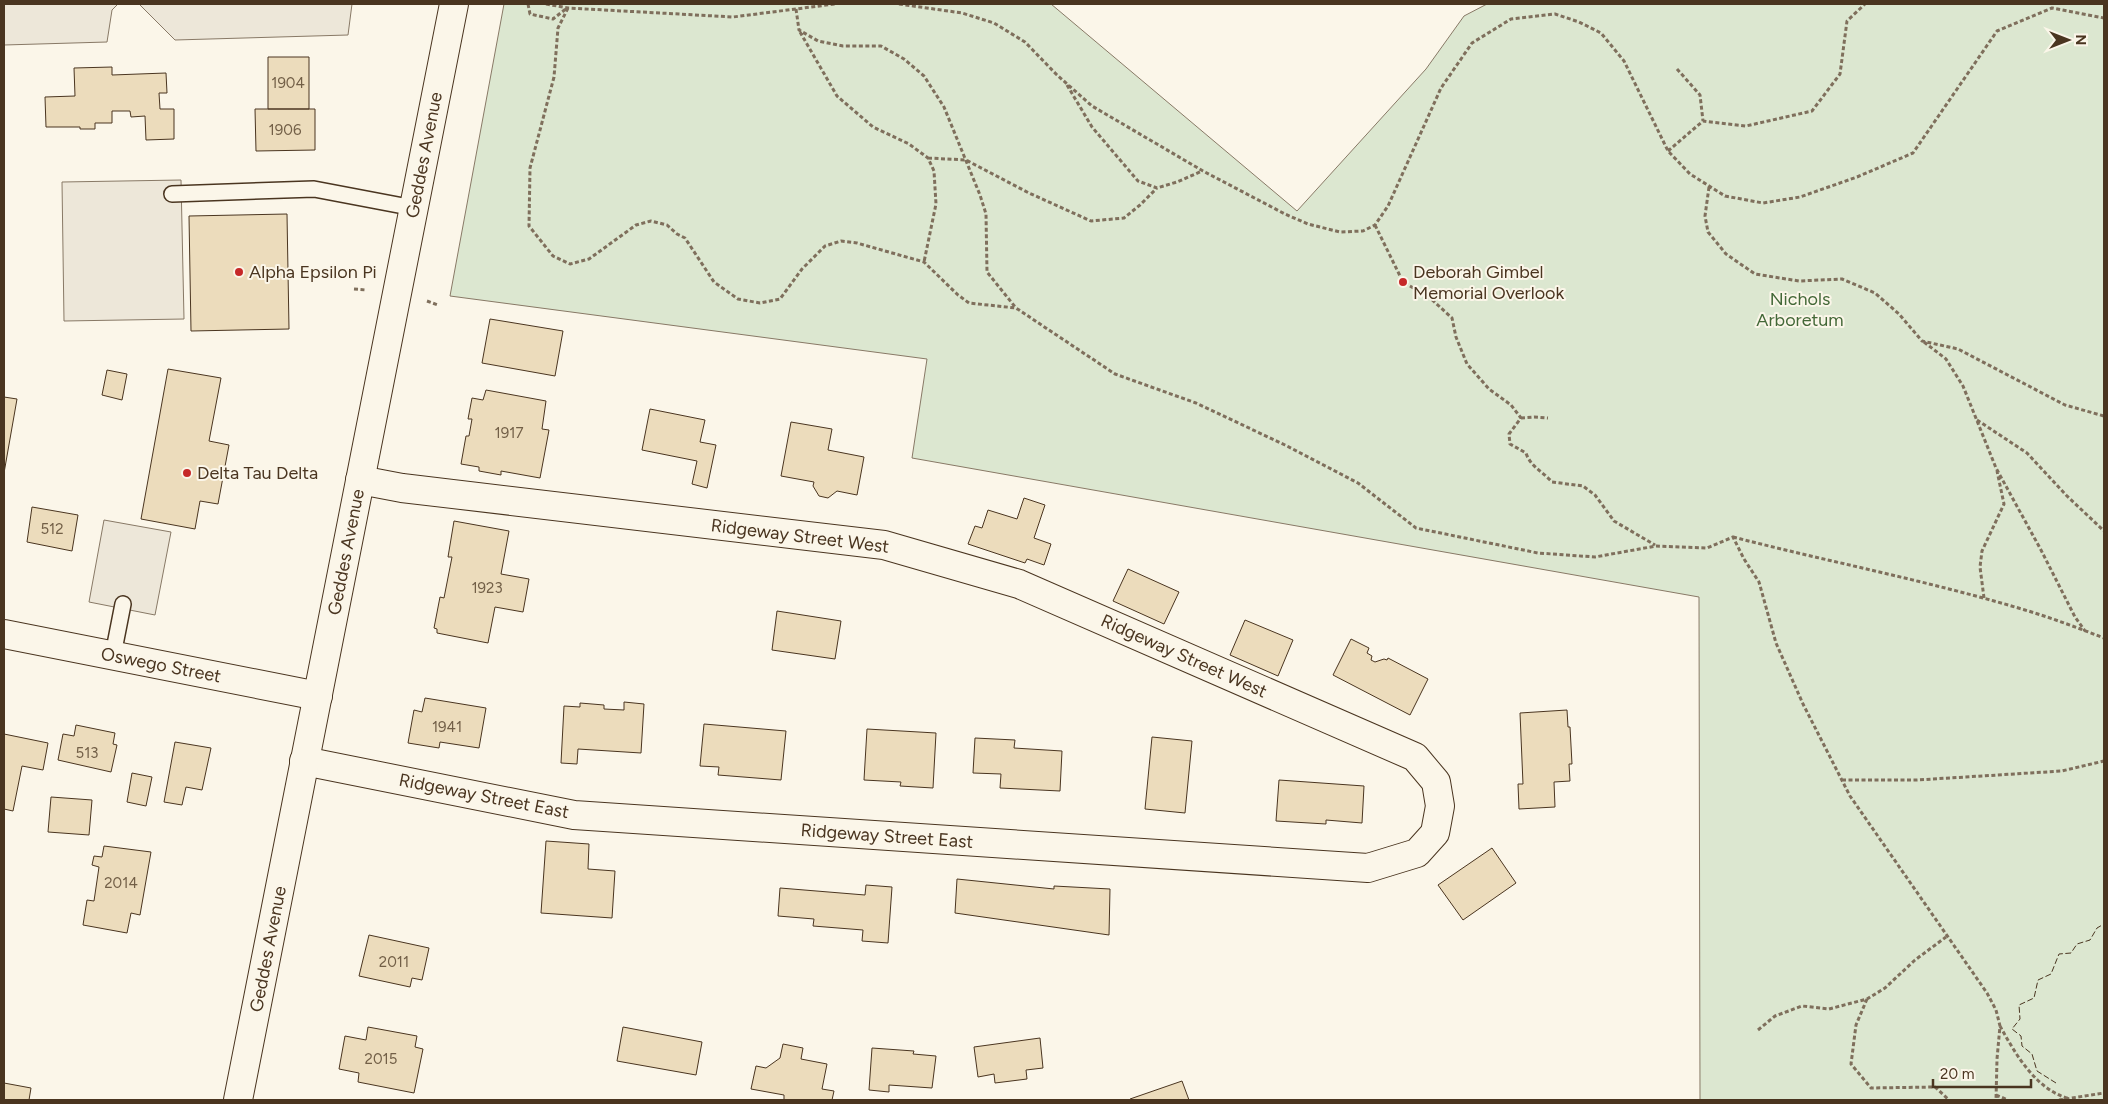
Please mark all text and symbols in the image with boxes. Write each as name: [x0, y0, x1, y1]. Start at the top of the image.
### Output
north arrow: [2043, 15, 2093, 65]
text: N: [2072, 35, 2089, 45]
house number: 1904: [271, 74, 305, 92]
street label: Geddes Avenue: [401, 90, 447, 220]
house number: 1906: [269, 121, 302, 139]
place label: Alpha Epsilon Pi: [249, 261, 377, 283]
place label: Deborah Gimbel Memorial Overlook: [1413, 261, 1565, 304]
marker: Alpha Epsilon Pi: [233, 266, 245, 278]
marker: Deborah Gimbel Memorial Overlook: [1397, 276, 1409, 288]
park label: Nichols Arboretum: [1756, 288, 1844, 331]
house number: 1917: [495, 424, 523, 442]
place label: Delta Tau Delta: [197, 462, 318, 484]
marker: Delta Tau Delta: [181, 467, 193, 479]
street label: Geddes Avenue: [323, 487, 369, 617]
street label: Ridgeway Street West: [710, 514, 891, 558]
house number: 512: [40, 520, 64, 538]
house number: 1923: [471, 579, 503, 597]
street label: Ridgeway Street West: [1098, 609, 1271, 703]
street label: Oswego Street: [99, 643, 223, 687]
house number: 1941: [432, 718, 462, 736]
house number: 513: [76, 744, 98, 762]
street label: Ridgeway Street East: [397, 769, 571, 823]
street label: Ridgeway Street East: [800, 819, 974, 853]
house number: 2014: [104, 874, 138, 892]
street label: Geddes Avenue: [245, 884, 291, 1014]
house number: 2011: [379, 953, 409, 971]
house number: 2015: [365, 1050, 397, 1068]
scale bar: [1933, 1056, 2030, 1088]
text: 20 m: [1940, 1065, 1974, 1083]

